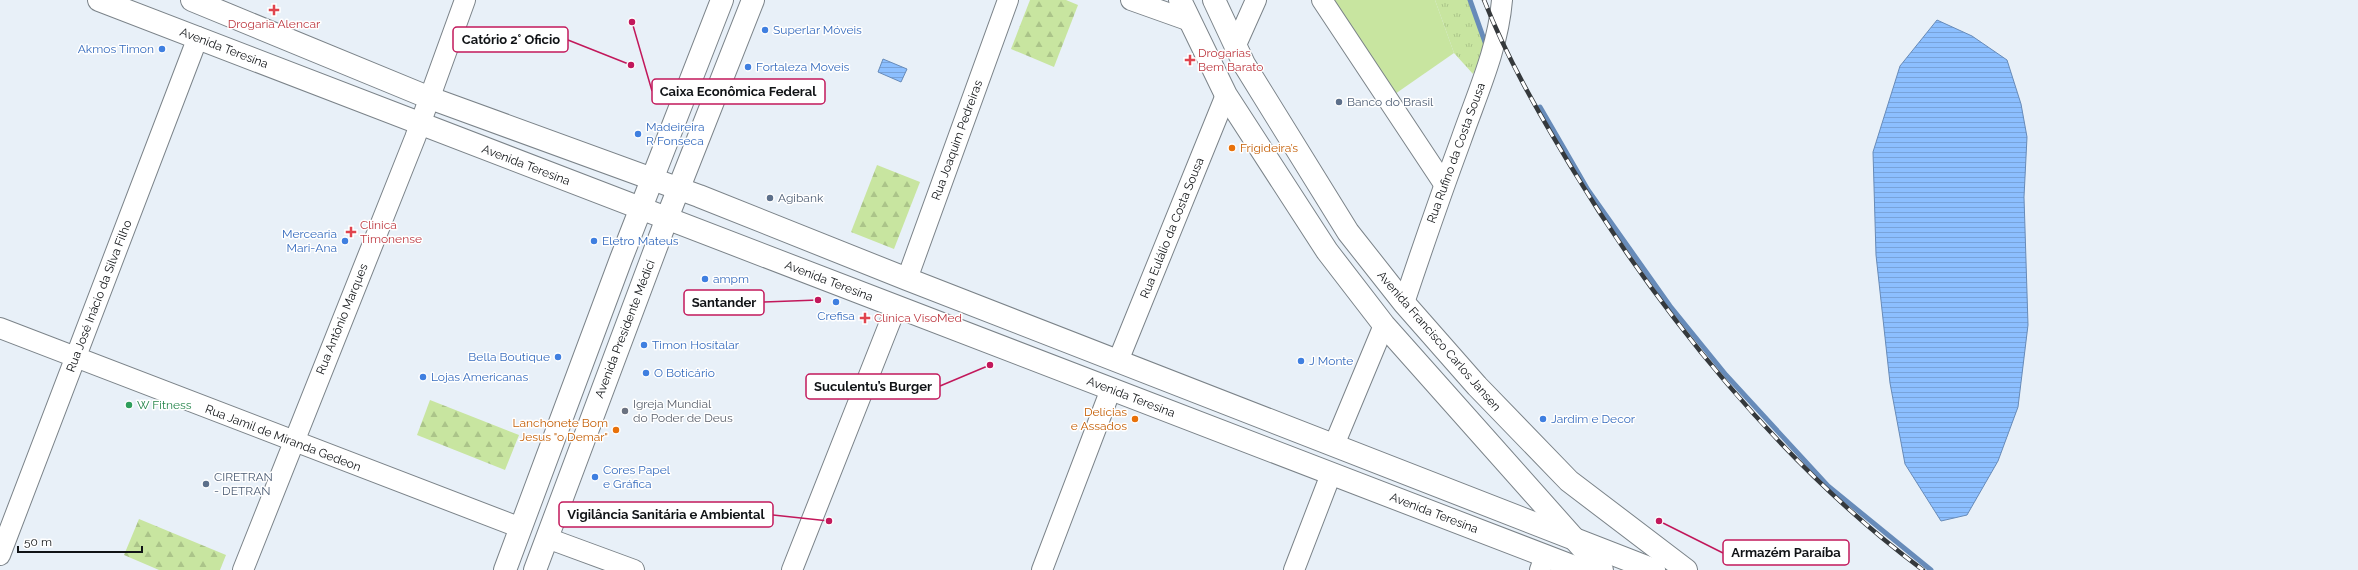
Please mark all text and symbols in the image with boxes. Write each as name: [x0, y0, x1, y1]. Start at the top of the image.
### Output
marker: Drogaria Alencar: [269, 5, 279, 15]
place label: Drogaria Alencar: [228, 17, 321, 31]
place label: Superlar Móveis: [773, 23, 862, 37]
street label: Avenida Teresina: [178, 25, 270, 71]
marker: Superlar Móveis: [760, 25, 770, 35]
callout: Catório 2° Oficio: [453, 27, 568, 52]
text: Catório 2° Oficio: [462, 32, 560, 47]
place label: Akmos Timon: [78, 42, 154, 56]
marker: Akmos Timon: [157, 44, 167, 54]
place label: Drogarias Bem Barato: [1198, 46, 1263, 74]
marker: Drogarias Bem Barato: [1185, 55, 1195, 65]
place label: Fortaleza Moveis: [756, 60, 850, 74]
marker: Fortaleza Moveis: [743, 62, 753, 72]
street label: Rua Joaquim Pedreiras: [929, 78, 985, 202]
callout: Caixa Econômica Federal: [652, 79, 825, 104]
street label: Rua Rufino da Costa Sousa: [1424, 81, 1488, 225]
text: Caixa Econômica Federal: [660, 84, 817, 99]
place label: Banco do Brasil: [1347, 95, 1434, 109]
marker: Banco do Brasil: [1334, 97, 1344, 107]
place label: Madeireira R Fonseca: [646, 120, 705, 148]
marker: Madeireira R Fonseca: [633, 129, 643, 139]
place label: Frigideira’s: [1240, 141, 1298, 155]
street label: Avenida Teresina: [480, 142, 572, 188]
marker: Frigideira’s: [1227, 143, 1237, 153]
street label: Rua Eulálio da Costa Sousa: [1137, 156, 1207, 300]
place label: Agibank: [778, 191, 824, 205]
marker: Agibank: [765, 193, 775, 203]
street label: Rua José Inácio da Silva Filho: [63, 218, 135, 374]
place label: Clinica Timonense: [360, 218, 422, 246]
marker: Clinica Timonense: [345, 226, 357, 238]
place label: Mercearia Mari-Ana: [282, 227, 337, 255]
place label: Eletro Mateus: [602, 234, 679, 248]
marker: Mercearia Mari-Ana: [340, 236, 350, 246]
marker: Eletro Mateus: [589, 236, 599, 246]
street label: Avenida Presidente Médici: [592, 258, 658, 400]
street label: Avenida Teresina: [783, 258, 875, 304]
street label: Rua Antônio Marques: [313, 261, 371, 377]
street label: Avenida Francisco Carlos Jansen: [1374, 268, 1504, 414]
place label: ampm: [713, 272, 749, 286]
marker: ampm: [700, 274, 710, 284]
callout: Santander: [684, 290, 764, 315]
text: Santander: [692, 295, 756, 310]
marker: Crefisa: [831, 297, 841, 307]
place label: Crefisa: [817, 309, 855, 323]
place label: Clínica VisoMed: [874, 311, 962, 325]
marker: Clínica VisoMed: [859, 312, 871, 324]
place label: Timon Hosítalar: [652, 338, 740, 352]
marker: Timon Hosítalar: [639, 340, 649, 350]
place label: Bella Boutique: [468, 350, 550, 364]
marker: Bella Boutique: [553, 352, 563, 362]
place label: J Monte: [1309, 354, 1353, 368]
marker: J Monte: [1296, 356, 1306, 366]
place label: O Boticário: [654, 366, 715, 380]
marker: O Boticário: [641, 368, 651, 378]
place label: Lojas Americanas: [431, 370, 528, 384]
marker: Lojas Americanas: [418, 372, 428, 382]
callout: Suculentu’s Burger: [806, 374, 940, 399]
street label: Avenida Teresina: [1085, 374, 1177, 420]
text: Suculentu’s Burger: [814, 379, 932, 394]
place label: Igreja Mundial do Poder de Deus: [633, 397, 733, 425]
place label: W Fitness: [137, 398, 192, 412]
marker: W Fitness: [124, 400, 134, 410]
street label: Rua Jamil de Miranda Gedeon: [203, 402, 363, 474]
place label: Delícias e Assados: [1071, 405, 1127, 433]
marker: Igreja Mundial do Poder de Deus: [620, 406, 630, 416]
place label: Jardim e Decor: [1551, 412, 1636, 426]
marker: Delícias e Assados: [1130, 414, 1140, 424]
marker: Jardim e Decor: [1538, 414, 1548, 424]
place label: Lanchonete Bom Jesus "o Demar": [513, 416, 608, 444]
marker: Lanchonete Bom Jesus "o Demar": [611, 425, 621, 435]
place label: Cores Papel e Gráfica: [603, 463, 671, 491]
place label: CIRETRAN - DETRAN: [214, 470, 273, 498]
marker: Cores Papel e Gráfica: [590, 472, 600, 482]
marker: CIRETRAN - DETRAN: [201, 479, 211, 489]
street label: Avenida Teresina: [1388, 490, 1480, 536]
callout: Vigilância Sanitária e Ambiental: [559, 502, 773, 527]
text: Vigilância Sanitária e Ambiental: [567, 507, 766, 522]
scale bar: [18, 528, 142, 554]
text: 50 m: [24, 535, 52, 549]
callout: Armazém Paraíba: [1723, 540, 1849, 565]
text: Armazém Paraíba: [1731, 545, 1841, 560]

